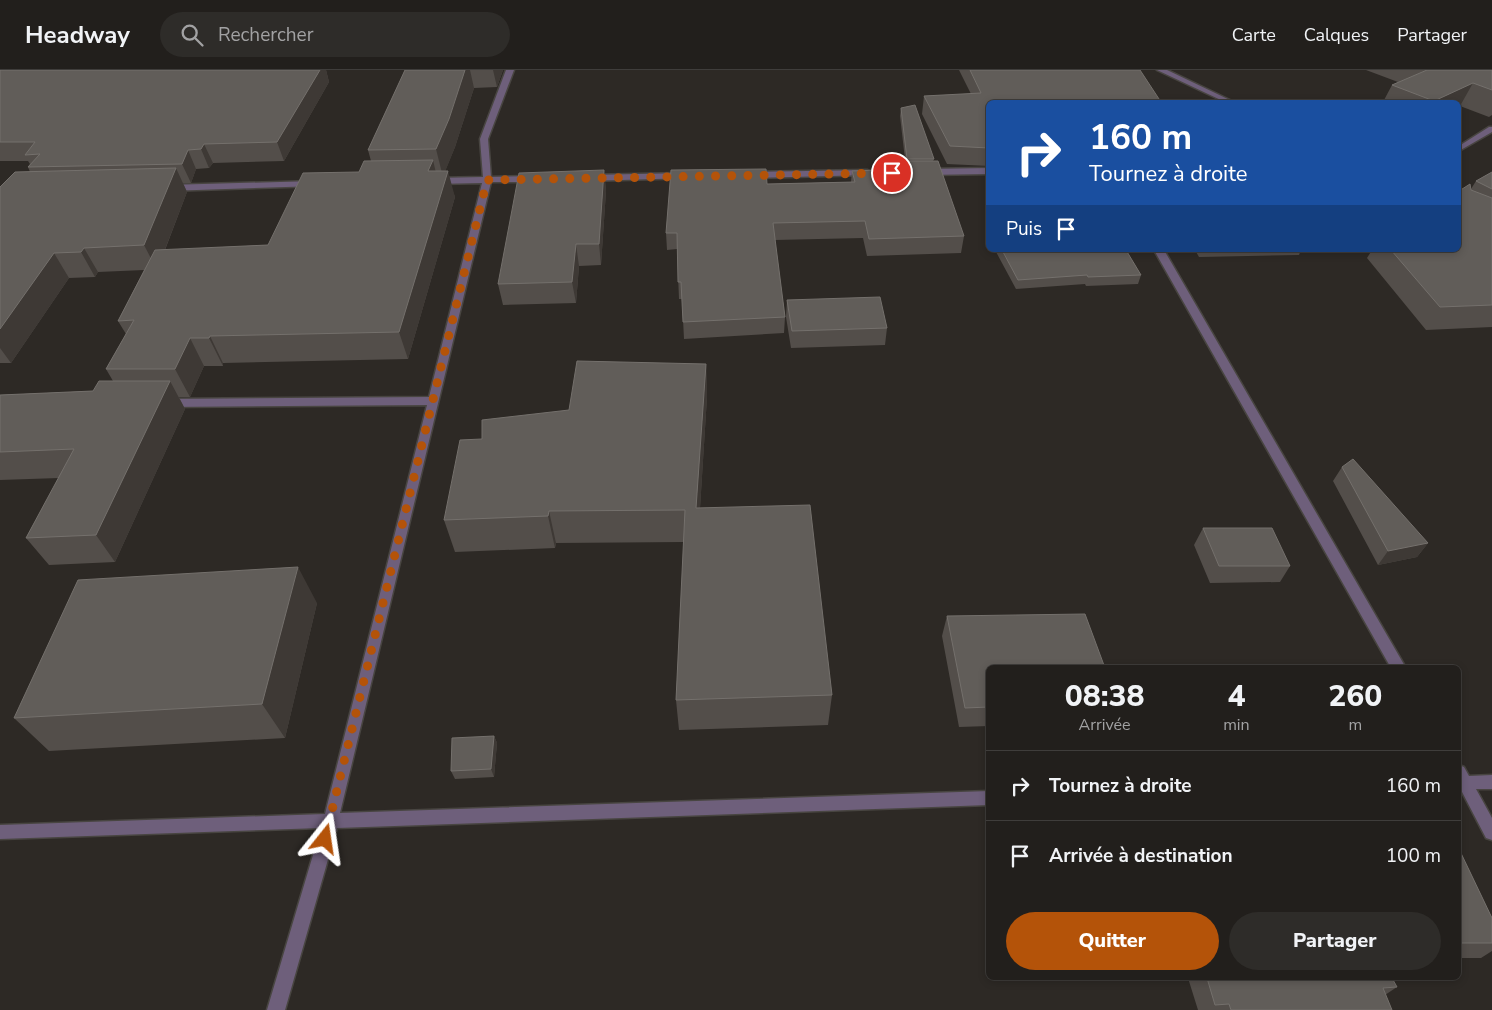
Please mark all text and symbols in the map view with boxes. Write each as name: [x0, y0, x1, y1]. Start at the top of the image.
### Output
search box: [160, 12, 510, 57]
text: Headway: [25, 19, 130, 51]
icon: search: [178, 21, 206, 49]
text: Rechercher: [218, 22, 313, 48]
text: Carte: [1232, 23, 1276, 47]
text: Calques: [1304, 23, 1369, 47]
text: Partager: [1397, 23, 1467, 47]
text: 160 m: [1089, 114, 1192, 161]
icon: right: [1006, 120, 1071, 185]
pin: [871, 152, 913, 194]
icon: arrive: [878, 159, 906, 187]
text: Tournez à droite: [1089, 159, 1248, 189]
icon: arrive: [1052, 215, 1080, 243]
text: Puis: [1006, 216, 1042, 242]
text: 08:38: [1065, 676, 1144, 717]
text: 4: [1227, 676, 1245, 717]
text: 260: [1328, 676, 1382, 717]
text: Arrivée: [1079, 714, 1131, 736]
text: min: [1223, 714, 1250, 736]
text: m: [1348, 714, 1362, 736]
icon: right: [1006, 772, 1034, 800]
text: Tournez à droite: [1049, 773, 1192, 799]
text: 160 m: [1386, 773, 1441, 799]
position arrow: [298, 812, 350, 864]
icon: arrive: [1006, 842, 1034, 870]
text: Arrivée à destination: [1049, 843, 1233, 869]
text: 100 m: [1386, 843, 1441, 869]
button: Quitter: [1006, 912, 1219, 970]
button: Partager: [1229, 912, 1441, 970]

